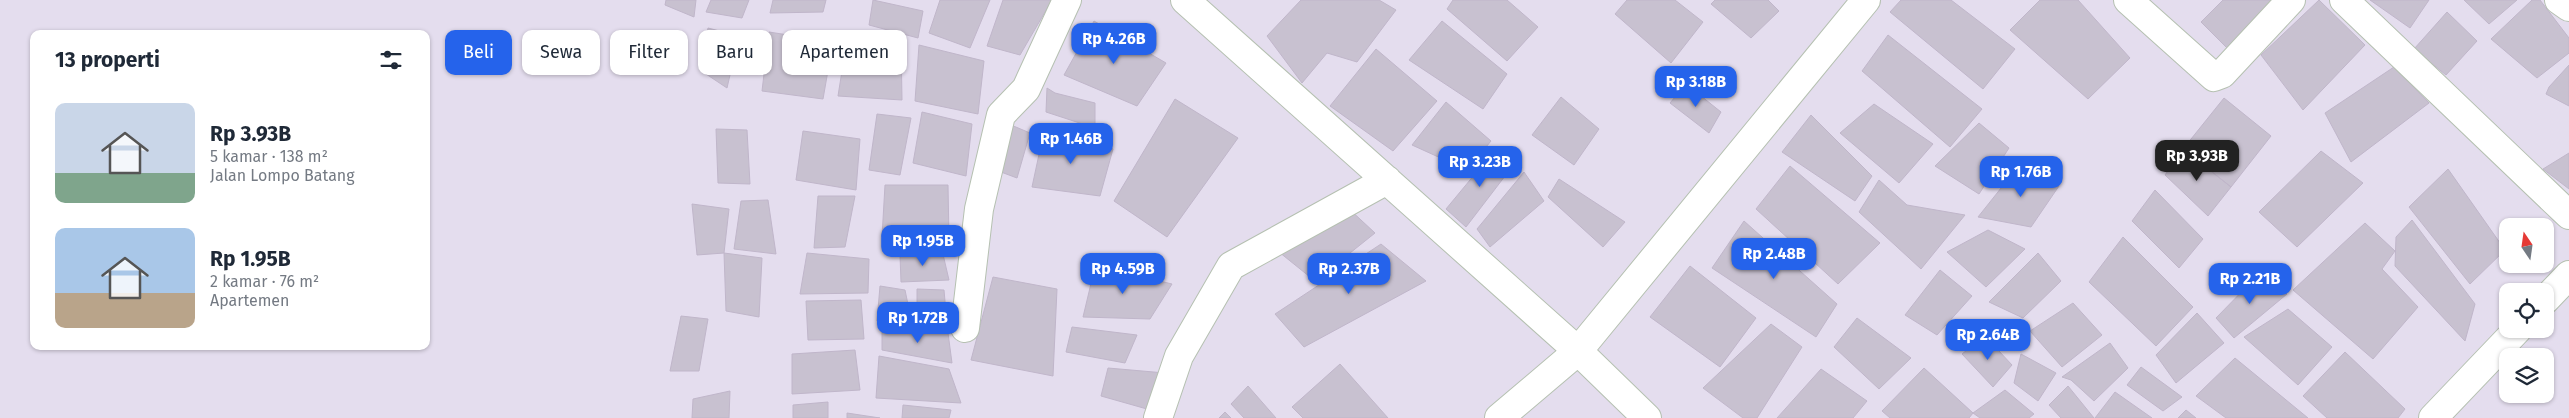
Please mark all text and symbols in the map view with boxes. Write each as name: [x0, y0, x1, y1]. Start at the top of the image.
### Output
pin: Rp 4.26B: [1062, 22, 1166, 65]
text: Rp 4.26B: [1082, 29, 1146, 48]
chip: Beli: [445, 30, 512, 75]
chip: Sewa: [522, 30, 600, 75]
chip: Filter: [610, 30, 688, 75]
chip: Baru: [698, 30, 772, 75]
chip: Apartemen: [782, 30, 907, 75]
icon: filters: [377, 46, 405, 74]
text: 13 properti: [55, 47, 160, 73]
pin: Rp 3.18B: [1644, 66, 1748, 108]
text: Rp 3.18B: [1666, 72, 1726, 91]
text: Rp 3.93B: [210, 121, 291, 147]
pin: Rp 1.46B: [1019, 122, 1123, 165]
icon: home: [95, 123, 155, 183]
text: Rp 1.46B: [1040, 129, 1102, 148]
pin: Rp 3.93B: [2145, 140, 2249, 182]
pin: Rp 3.23B: [1428, 146, 1532, 188]
text: Rp 3.93B: [2166, 146, 2228, 165]
text: 5 kamar · 138 m²: [210, 147, 328, 166]
text: Rp 3.23B: [1449, 152, 1511, 171]
pin: Rp 1.76B: [1969, 156, 2073, 198]
text: Rp 1.76B: [1991, 162, 2051, 181]
text: Jalan Lompo Batang: [210, 166, 355, 185]
north arrow: [2499, 218, 2554, 272]
map controls: [2499, 218, 2554, 403]
pin: Rp 1.95B: [871, 224, 975, 267]
text: Rp 1.95B: [892, 231, 954, 250]
pin: Rp 2.48B: [1722, 238, 1826, 280]
text: Rp 2.48B: [1742, 244, 1806, 263]
text: Rp 1.95B: [210, 246, 291, 272]
icon: home: [95, 248, 155, 308]
pin: Rp 4.59B: [1071, 252, 1175, 295]
pin: Rp 2.37B: [1297, 252, 1401, 295]
text: Rp 4.59B: [1091, 259, 1155, 278]
text: Rp 2.37B: [1318, 259, 1380, 278]
pin: Rp 2.21B: [2198, 262, 2302, 305]
text: Rp 2.21B: [2220, 269, 2280, 288]
text: 2 kamar · 76 m²: [210, 272, 319, 291]
button: locate: [2499, 283, 2554, 338]
text: Apartemen: [210, 291, 289, 310]
pin: Rp 1.72B: [866, 302, 970, 344]
text: Rp 1.72B: [888, 308, 948, 327]
pin: Rp 2.64B: [1936, 318, 2040, 361]
text: Rp 2.64B: [1956, 325, 2020, 344]
button: layers: [2499, 348, 2554, 403]

